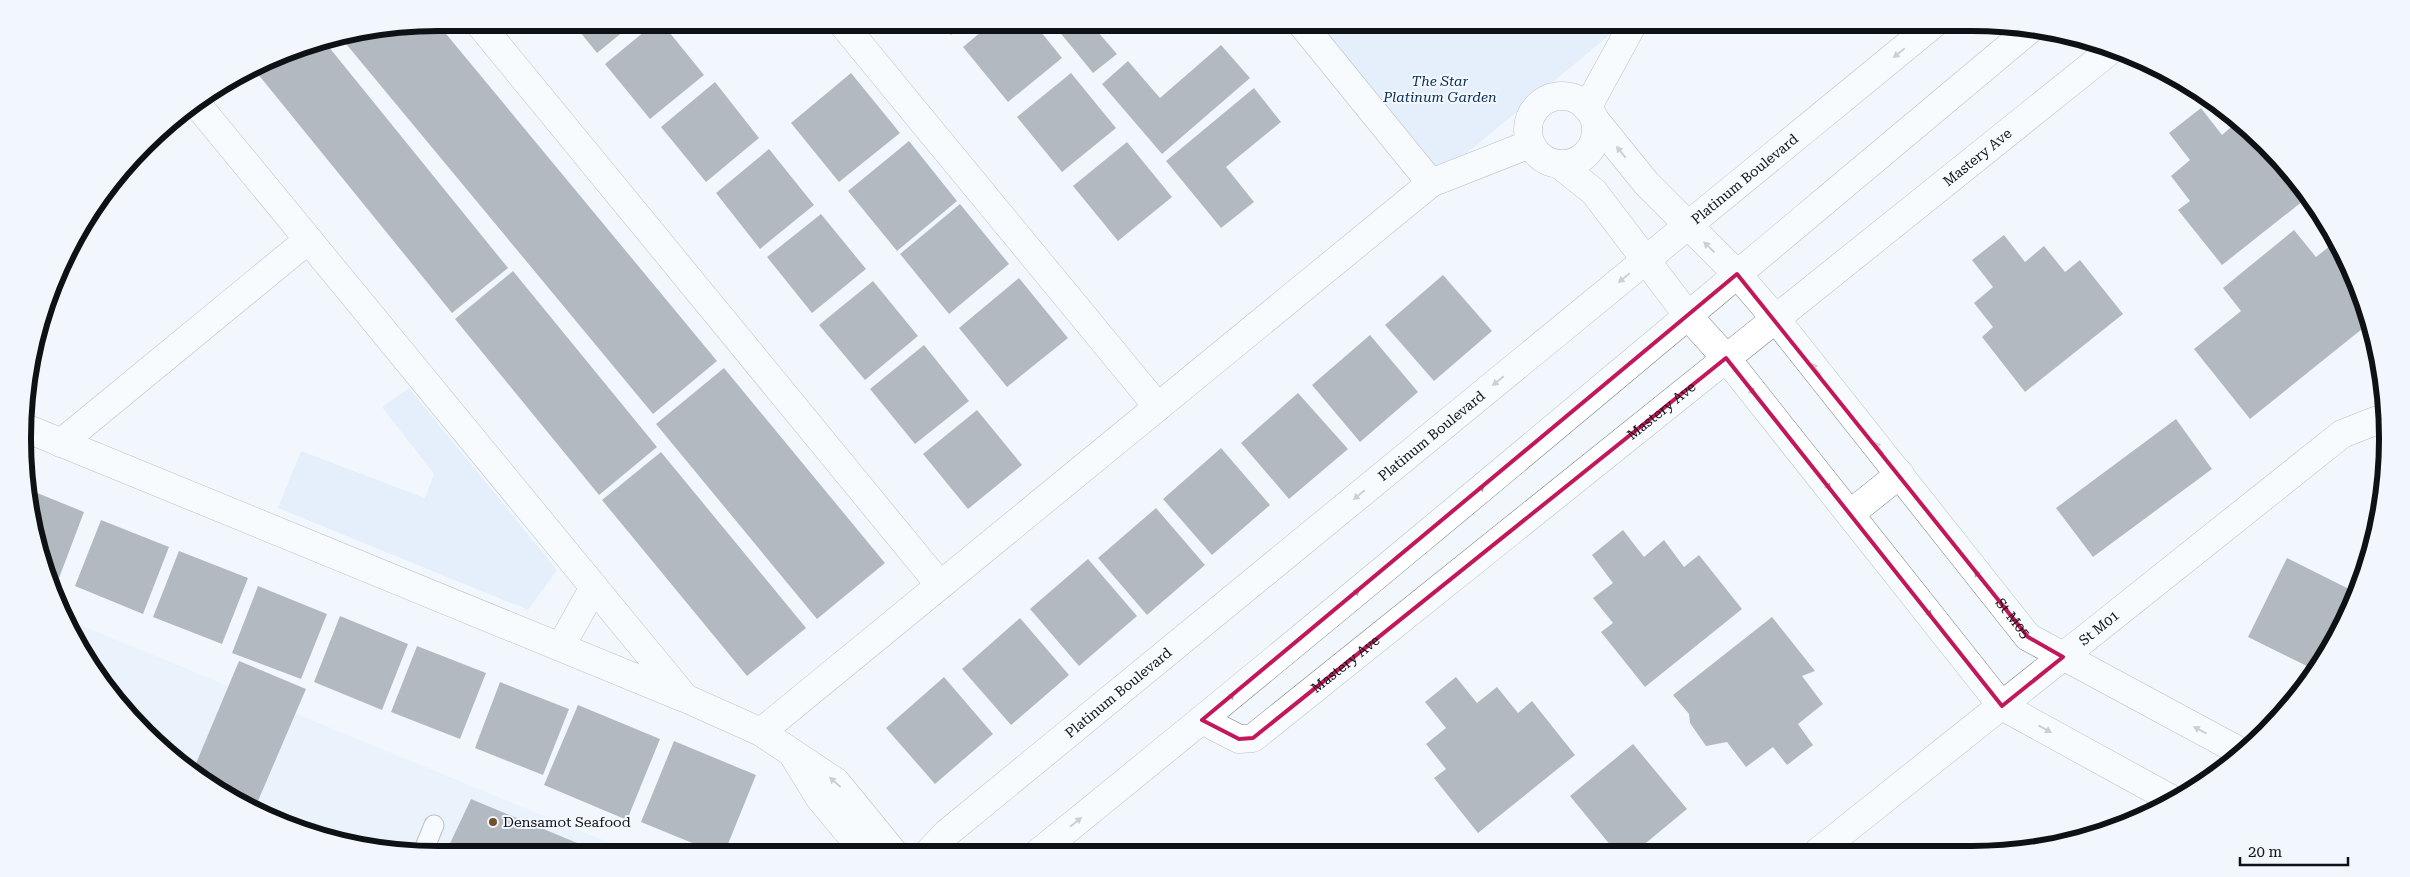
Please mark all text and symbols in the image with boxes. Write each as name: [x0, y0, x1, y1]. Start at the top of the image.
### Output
one-way arrow: [1893, 48, 1906, 59]
park label: The Star Platinum Garden: [1382, 73, 1497, 105]
street label: Mastery Ave: [1940, 125, 2015, 189]
street label: Platinum Boulevard: [1688, 131, 1801, 227]
one-way arrow: [1616, 146, 1627, 159]
one-way arrow: [1704, 241, 1716, 253]
one-way arrow: [1618, 273, 1631, 284]
one-way arrow: [1811, 363, 1822, 376]
one-way arrow: [1492, 376, 1505, 387]
street label: Mastery Ave: [1624, 378, 1699, 443]
one-way arrow: [1745, 382, 1756, 395]
street label: Platinum Boulevard: [1375, 387, 1488, 484]
one-way arrow: [1874, 441, 1884, 455]
one-way arrow: [1821, 477, 1832, 490]
one-way arrow: [1472, 485, 1485, 496]
one-way arrow: [1353, 490, 1366, 501]
one-way arrow: [1974, 569, 1985, 582]
one-way arrow: [1348, 589, 1360, 600]
street label: St M05: [1992, 595, 2034, 641]
one-way arrow: [1922, 604, 1933, 617]
street label: St M01: [2076, 607, 2122, 649]
street label: Mastery Ave: [1308, 632, 1383, 696]
street label: Platinum Boulevard: [1062, 644, 1175, 741]
one-way arrow: [1222, 692, 1235, 703]
one-way arrow: [2037, 725, 2052, 733]
one-way arrow: [2193, 726, 2207, 734]
one-way arrow: [828, 777, 841, 788]
place label: Densamot Seafood: [503, 814, 631, 830]
marker: Densamot Seafood: [487, 816, 499, 828]
one-way arrow: [1069, 817, 1082, 828]
scale bar: [2240, 834, 2348, 866]
text: 20 m: [2248, 843, 2283, 861]

